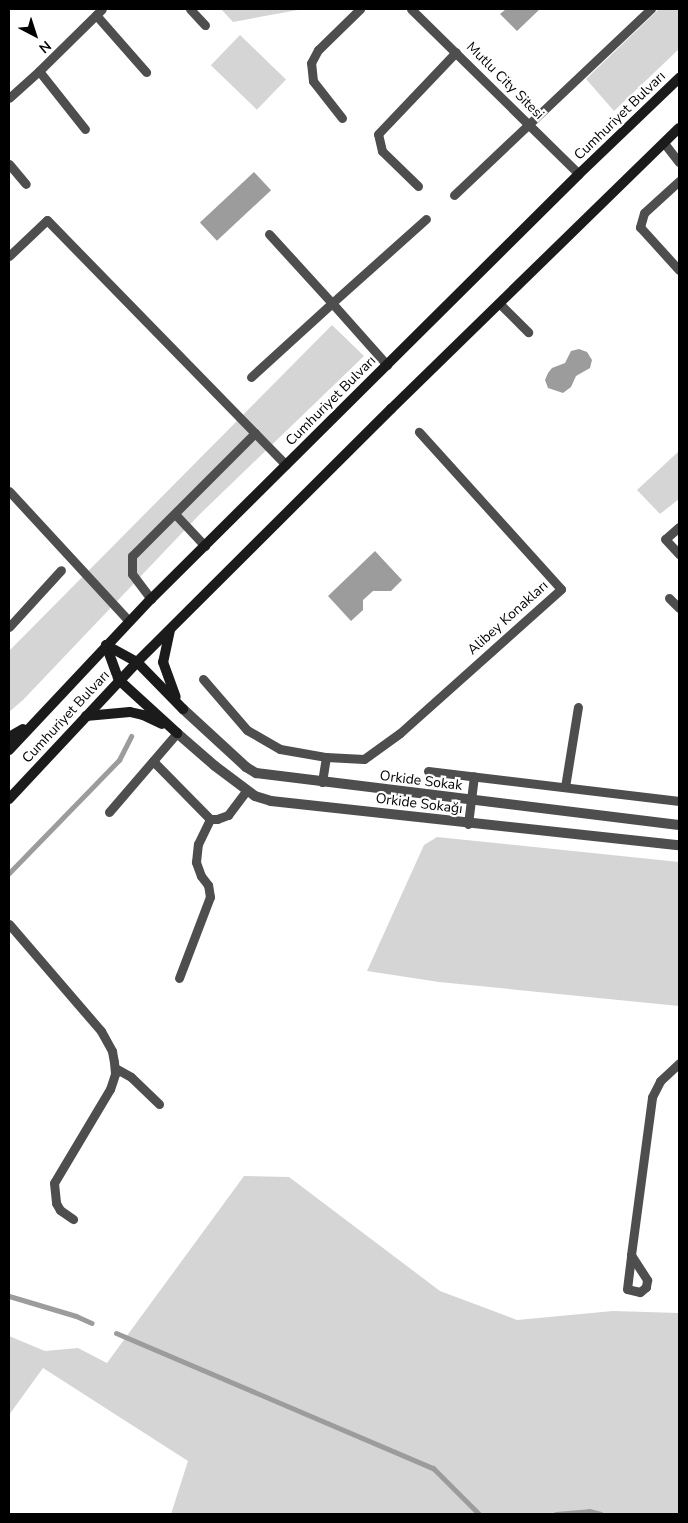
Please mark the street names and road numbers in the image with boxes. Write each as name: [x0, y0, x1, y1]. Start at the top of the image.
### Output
street label: Mutlu City Sitesi: [463, 39, 547, 123]
street label: Cumhuriyet Bulvarı: [571, 68, 669, 164]
street label: Cumhuriyet Bulvarı: [283, 353, 379, 449]
street label: Alibey Konakları: [464, 577, 552, 659]
street label: Cumhuriyet Bulvarı: [19, 667, 113, 767]
street label: Orkide Sokak: [379, 768, 463, 794]
street label: Orkide Sokağı: [375, 790, 463, 818]

